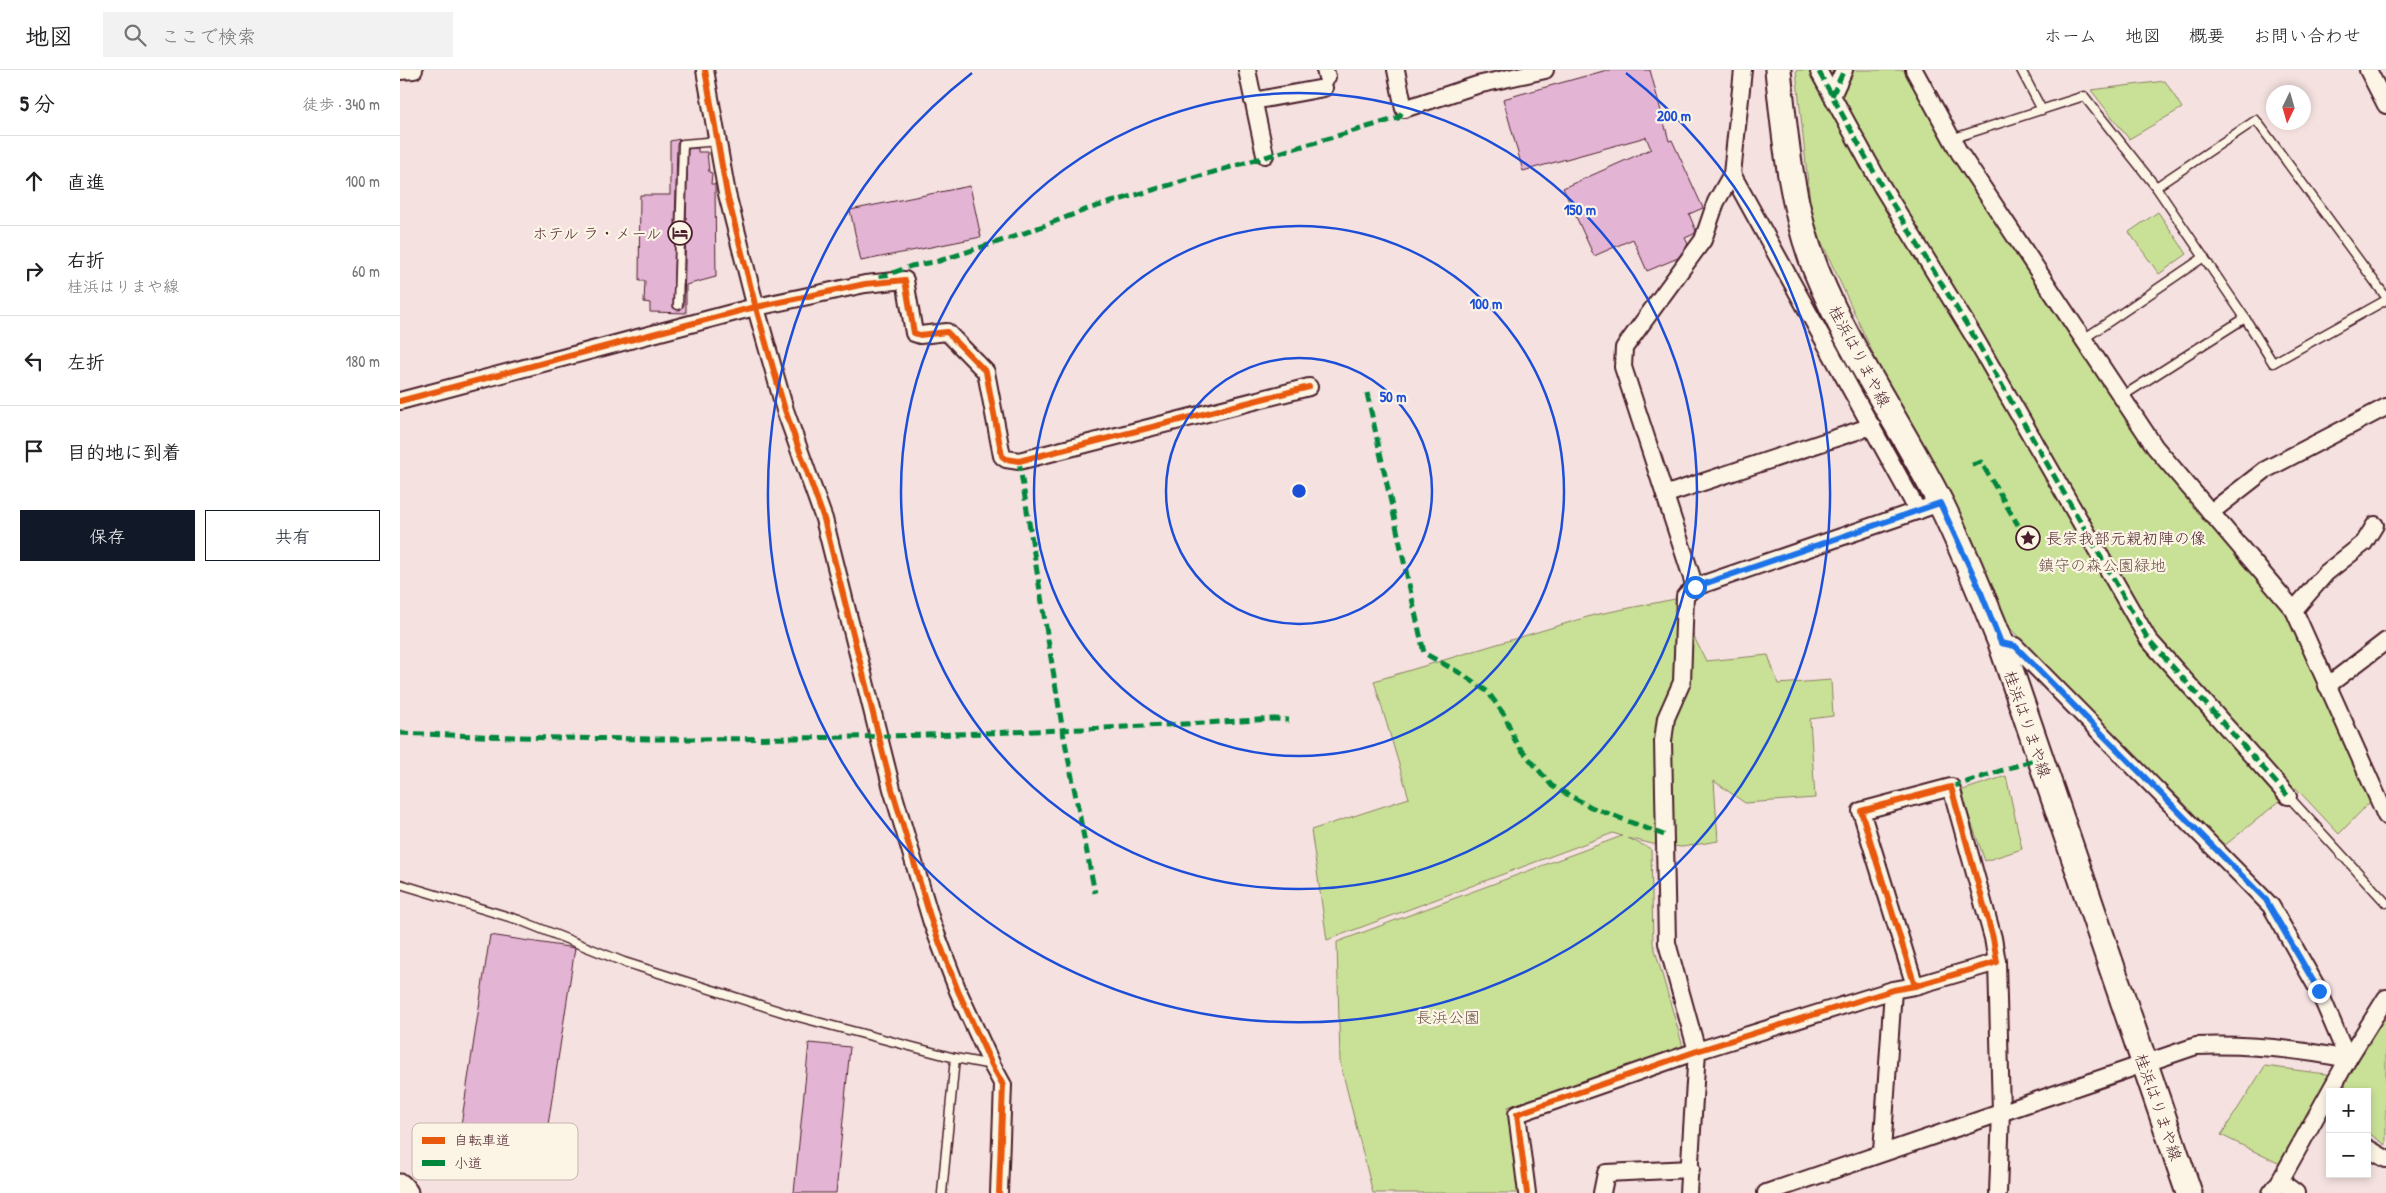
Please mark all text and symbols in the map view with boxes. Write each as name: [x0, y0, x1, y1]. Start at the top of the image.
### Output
search box: [103, 12, 453, 57]
text: 地図: [25, 20, 73, 52]
icon: search: [121, 21, 149, 49]
text: ここで検索: [161, 23, 256, 49]
text: ホーム: [2044, 23, 2097, 48]
text: 地図: [2125, 23, 2161, 48]
text: 概要: [2189, 23, 2225, 48]
text: お問い合わせ: [2253, 23, 2361, 48]
north arrow: [2266, 85, 2311, 130]
text: 5 分: [20, 89, 55, 118]
text: 徒歩 · 340 m: [303, 93, 380, 115]
text: 200 m: [1657, 105, 1691, 126]
icon: ahead: [20, 167, 48, 195]
text: 直進: [67, 169, 105, 195]
text: 100 m: [345, 170, 380, 192]
text: 150 m: [1564, 199, 1596, 220]
hotel icon: ホテル ラ・メール: [667, 220, 693, 246]
place label: ホテル ラ・メール: [532, 222, 662, 244]
text: 右折: [67, 247, 105, 273]
icon: right: [20, 257, 48, 285]
text: 60 m: [352, 260, 380, 282]
text: 桂浜はりまや線: [67, 275, 179, 297]
text: 100 m: [1470, 293, 1502, 314]
street label: 桂浜はりまや線: [1824, 301, 1896, 411]
icon: left: [20, 347, 48, 375]
text: 左折: [67, 349, 105, 375]
text: 180 m: [346, 350, 380, 372]
text: 50 m: [1380, 386, 1406, 407]
icon: arrive: [20, 437, 48, 465]
text: 目的地に到着: [67, 439, 181, 465]
centre of rings: [1290, 482, 1308, 500]
button: 保存: [20, 510, 195, 561]
button: 共有: [205, 510, 380, 561]
place icon: 長宗我部元親初陣の像: [2015, 525, 2041, 551]
place label: 長宗我部元親初陣の像: [2046, 527, 2206, 549]
park label: 鎮守の森公園緑地: [2038, 554, 2166, 576]
route start: [1684, 576, 1707, 599]
street label: 桂浜はりまや線: [1999, 667, 2057, 781]
route end: [2308, 980, 2331, 1003]
park label: 長浜公園: [1416, 1006, 1480, 1028]
street label: 桂浜はりまや線: [2130, 1050, 2188, 1164]
map controls: [2326, 1088, 2371, 1178]
button: +: [2326, 1088, 2371, 1133]
legend: [412, 1123, 578, 1180]
text: 自転車道: [454, 1130, 510, 1149]
button: −: [2326, 1133, 2371, 1178]
text: 小道: [454, 1153, 482, 1172]

